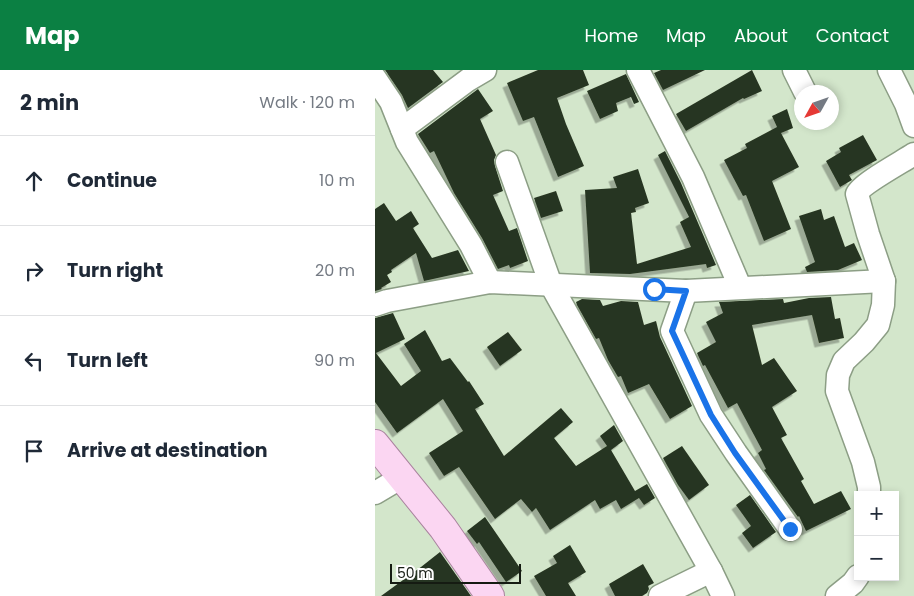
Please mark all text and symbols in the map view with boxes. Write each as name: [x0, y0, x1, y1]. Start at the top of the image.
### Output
text: Map: [25, 19, 80, 52]
text: Home: [584, 23, 638, 48]
text: Map: [666, 23, 706, 48]
text: About: [734, 23, 788, 48]
text: Contact: [816, 23, 889, 48]
north arrow: [794, 85, 839, 130]
text: 2 min: [20, 88, 79, 117]
text: Walk · 120 m: [259, 91, 355, 114]
icon: ahead: [20, 167, 48, 195]
text: Continue: [67, 167, 157, 194]
text: 10 m: [319, 169, 355, 192]
icon: right: [20, 257, 48, 285]
text: Turn right: [67, 257, 163, 284]
text: 20 m: [315, 259, 355, 282]
route start: [643, 278, 666, 301]
icon: left: [20, 347, 48, 375]
text: Turn left: [67, 347, 148, 374]
text: 90 m: [314, 349, 355, 372]
icon: arrive: [20, 437, 48, 465]
text: Arrive at destination: [67, 437, 268, 464]
map controls: [854, 491, 899, 581]
button: +: [854, 491, 899, 536]
route end: [779, 518, 802, 541]
button: −: [854, 536, 899, 581]
scale bar: [390, 561, 521, 584]
text: 50 m: [397, 563, 433, 583]

